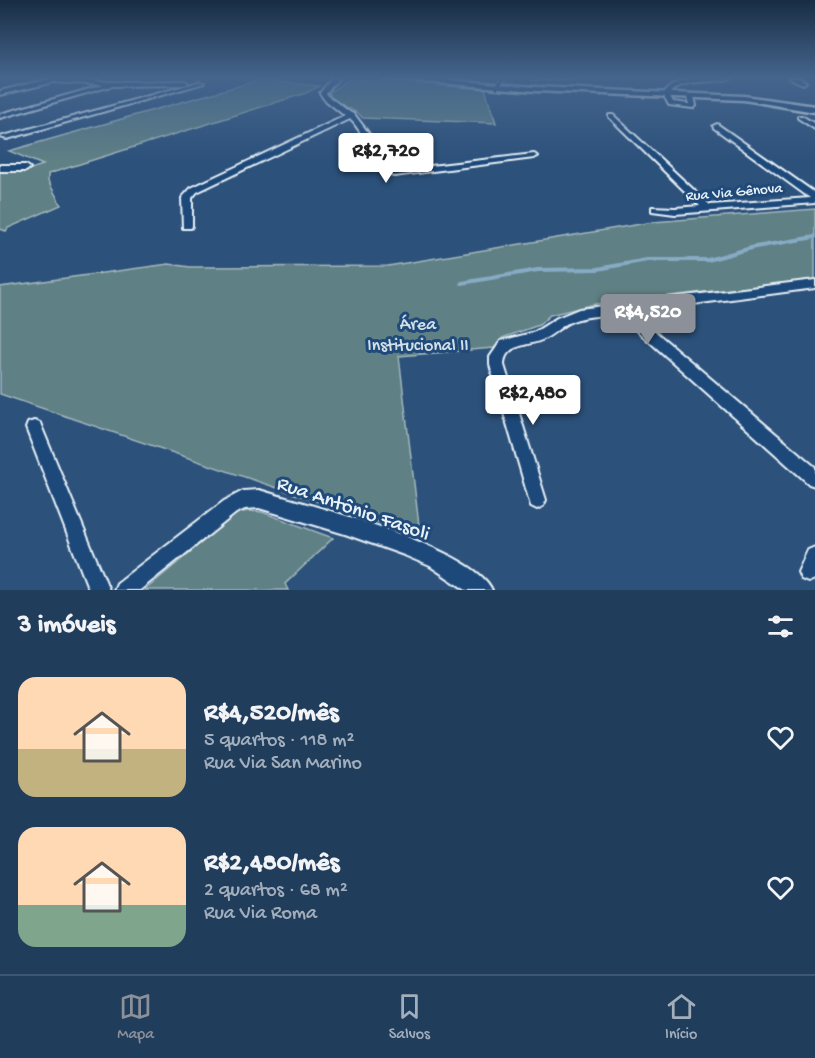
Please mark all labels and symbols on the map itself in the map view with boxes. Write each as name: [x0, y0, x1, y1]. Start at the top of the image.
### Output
pin: R$2,720: [331, 133, 441, 184]
street label: Rua Via Gênova: [685, 180, 784, 206]
pin: R$4,520: [593, 294, 703, 345]
park label: Área Institucional II: [367, 314, 469, 357]
pin: R$2,480: [478, 375, 588, 426]
street label: Rua Antônio Fasoli: [273, 472, 433, 548]

